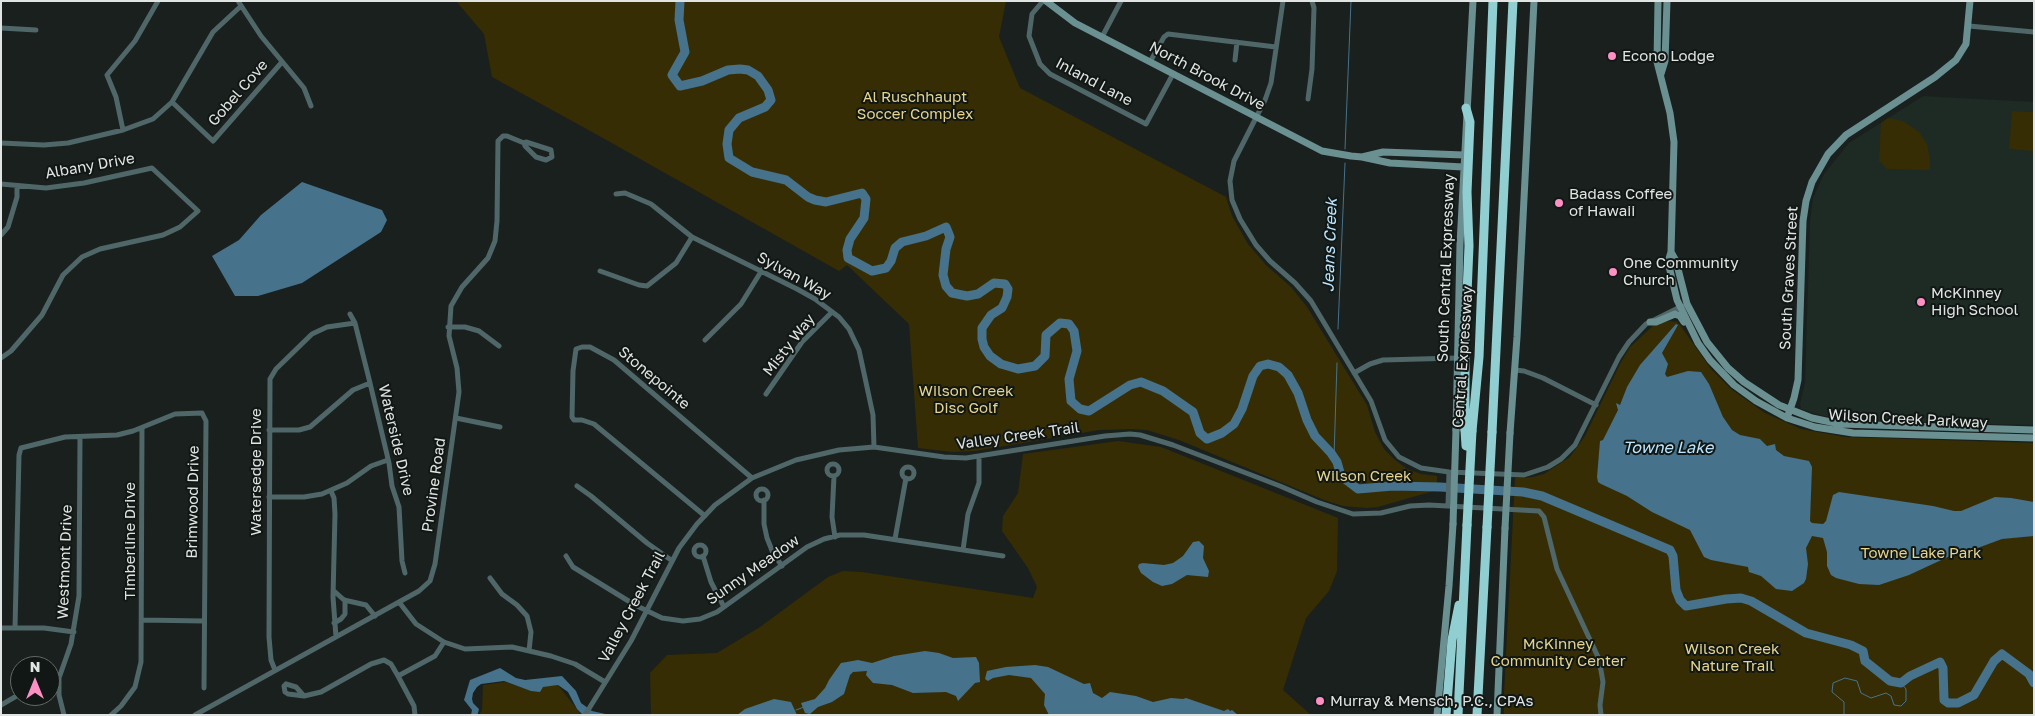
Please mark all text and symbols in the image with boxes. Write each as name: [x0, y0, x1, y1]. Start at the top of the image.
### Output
street label: North Brook Drive: [1146, 38, 1268, 114]
place label: Econo Lodge: [1622, 47, 1715, 65]
marker: Econo Lodge: [1606, 50, 1618, 62]
street label: Inland Lane: [1052, 54, 1136, 110]
street label: Gobel Cove: [204, 56, 272, 130]
park label: Al Ruschhaupt Soccer Complex: [857, 88, 973, 123]
street label: Albany Drive: [44, 149, 136, 183]
street label: South Central Expressway: [1434, 173, 1458, 363]
place label: Badass Coffee of Hawaii: [1569, 185, 1672, 220]
marker: Badass Coffee of Hawaii: [1553, 197, 1565, 209]
water label: Jeans Creek: [1319, 198, 1341, 292]
street label: South Graves Street: [1776, 206, 1802, 350]
street label: Sylvan Way: [754, 248, 834, 304]
place label: One Community Church: [1623, 254, 1739, 289]
marker: One Community Church: [1607, 266, 1619, 278]
place label: McKinney High School: [1931, 284, 2018, 319]
street label: Central Expressway: [1449, 286, 1477, 428]
marker: McKinney High School: [1915, 296, 1927, 308]
street label: Misty Way: [759, 310, 819, 380]
street label: Stonepointe: [614, 343, 694, 413]
park label: Wilson Creek Disc Golf: [919, 382, 1013, 417]
street label: Waterside Drive: [374, 383, 418, 497]
street label: Wilson Creek Parkway: [1828, 406, 1988, 432]
street label: Watersedge Drive: [247, 408, 265, 536]
street label: Valley Creek Trail: [955, 418, 1081, 454]
street label: Provine Road: [418, 437, 450, 533]
water label: Towne Lake: [1623, 438, 1713, 458]
street label: Brimwood Drive: [183, 445, 203, 559]
park label: Wilson Creek: [1317, 467, 1411, 485]
street label: Timberline Drive: [121, 482, 139, 600]
street label: Westmont Drive: [54, 504, 76, 620]
street label: Sunny Meadow: [703, 531, 803, 609]
park label: Towne Lake Park: [1861, 544, 1981, 562]
street label: Valley Creek Trail: [595, 548, 669, 666]
park label: McKinney Community Center: [1490, 635, 1626, 670]
park label: Wilson Creek Nature Trail: [1685, 640, 1779, 675]
north arrow: [10, 656, 60, 706]
text: N: [30, 658, 40, 675]
place label: Murray & Mensch, P.C., CPAs: [1330, 692, 1533, 710]
marker: Murray & Mensch, P.C., CPAs: [1314, 695, 1326, 707]

